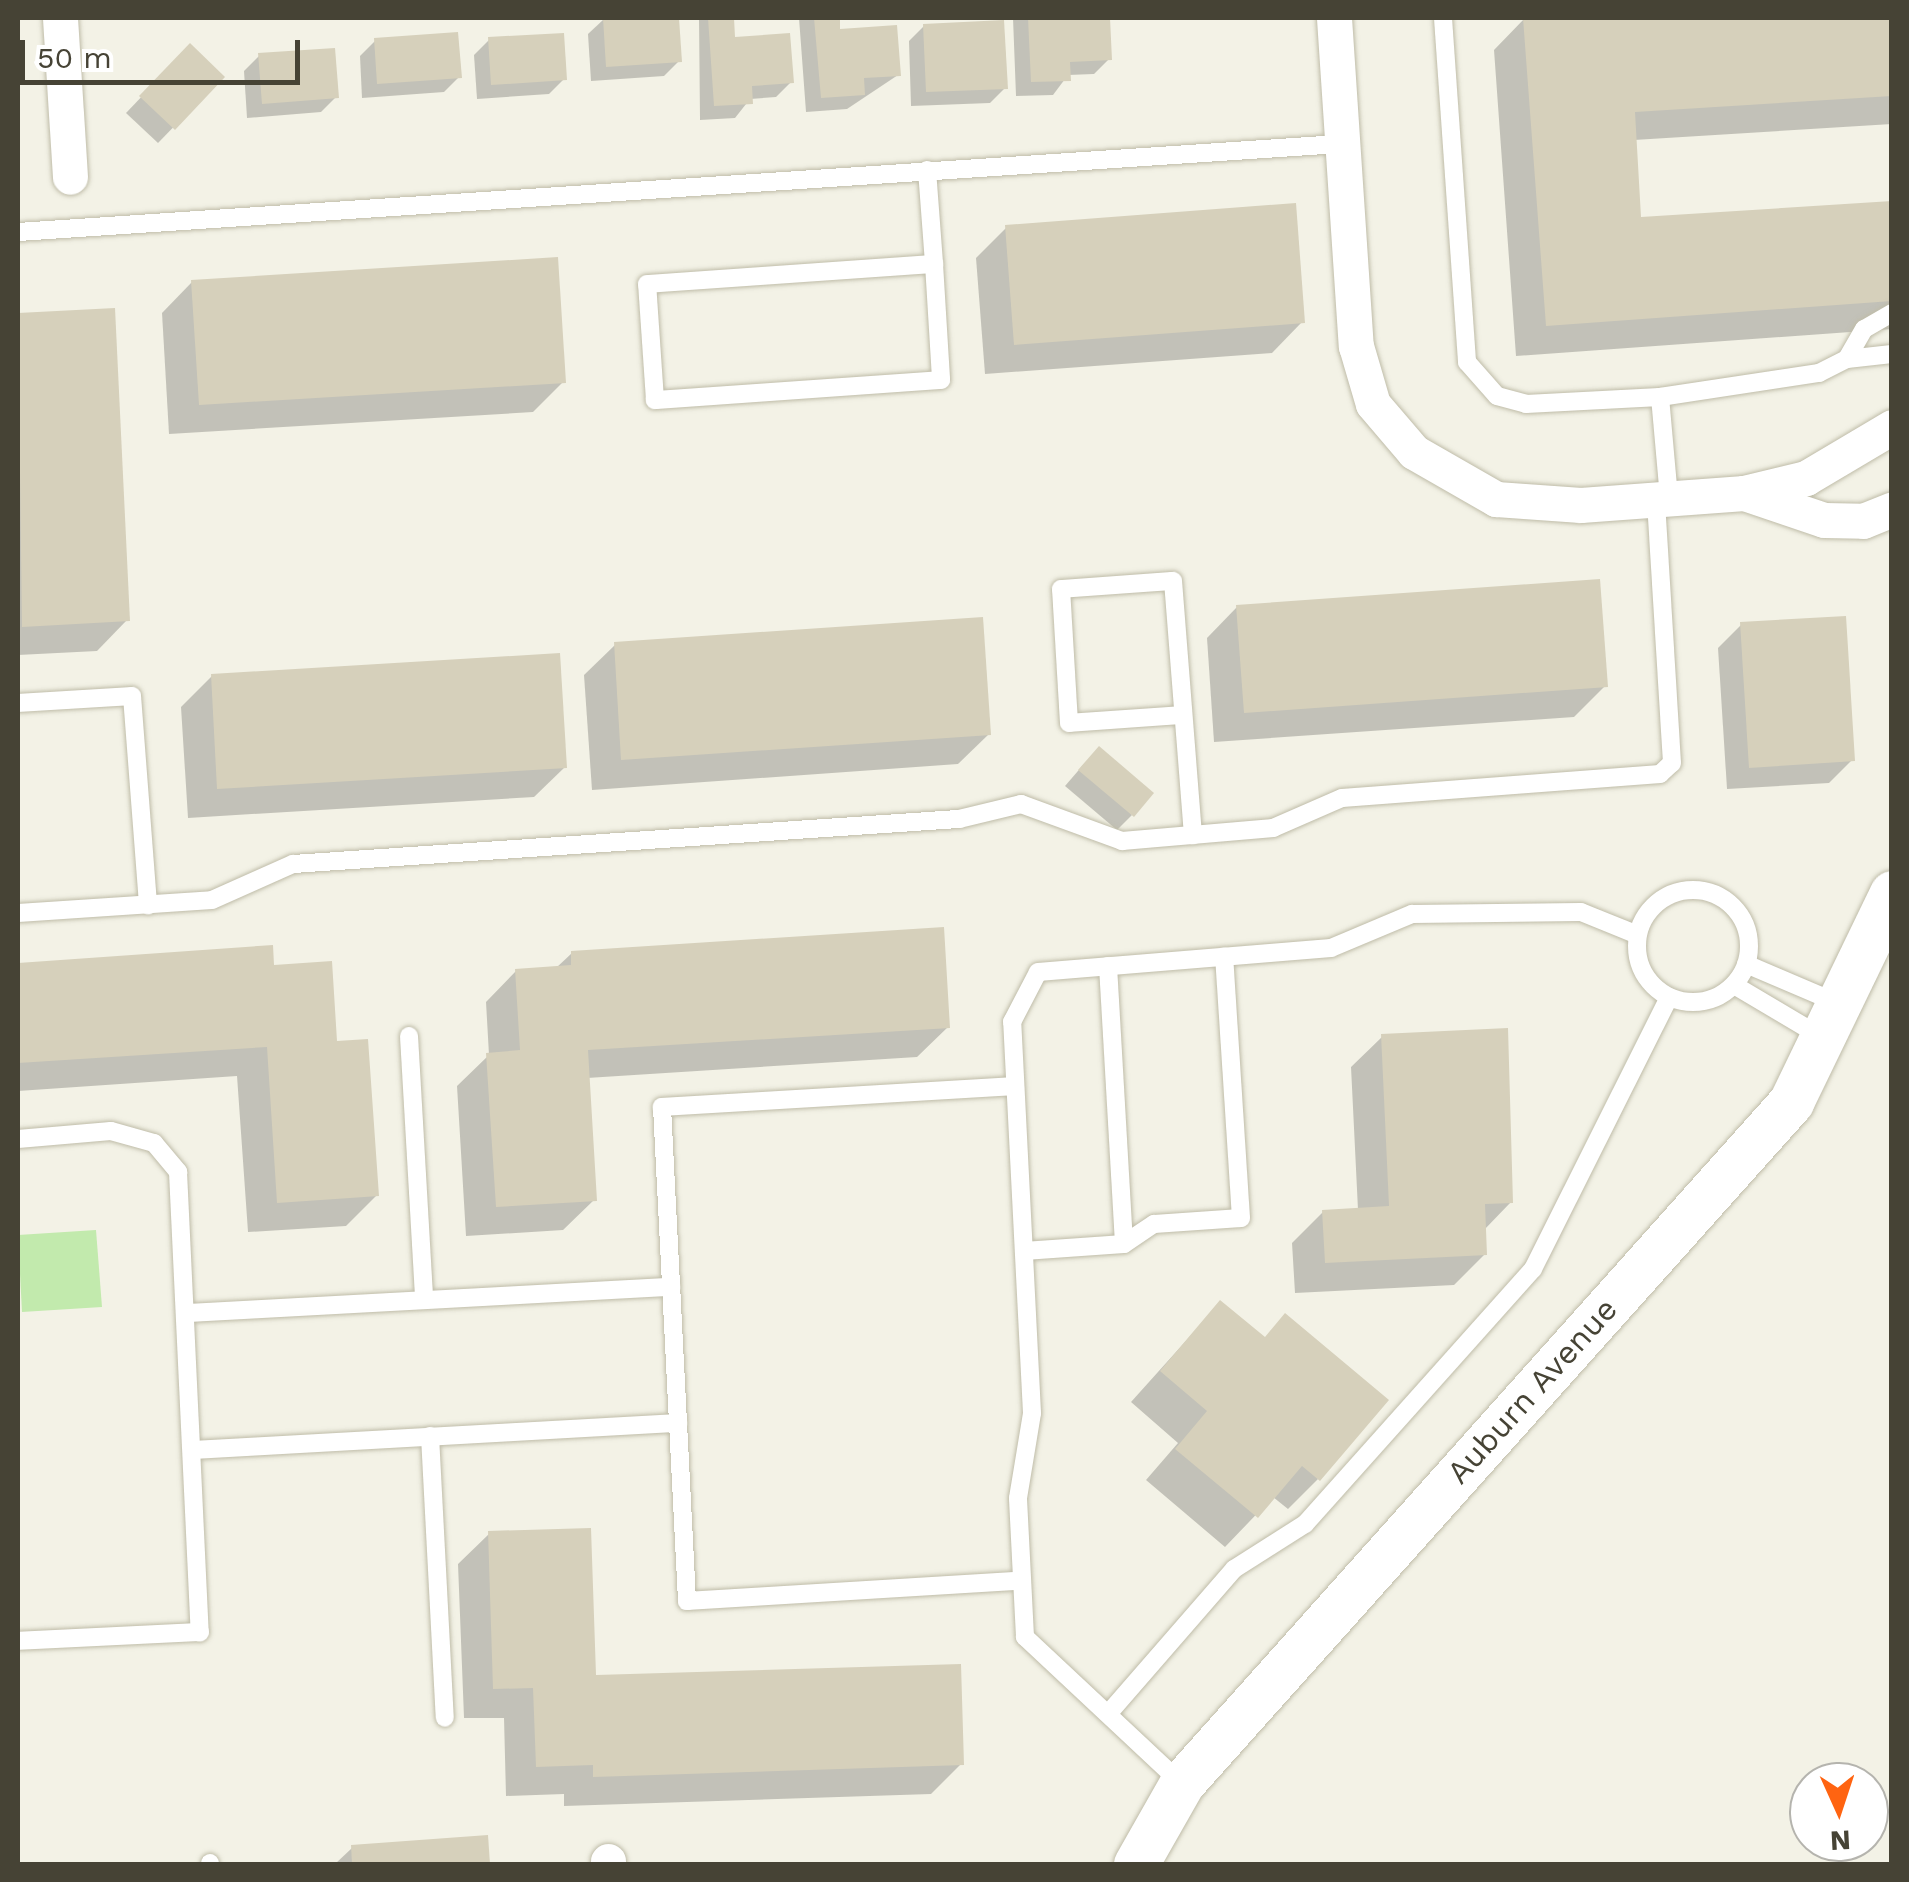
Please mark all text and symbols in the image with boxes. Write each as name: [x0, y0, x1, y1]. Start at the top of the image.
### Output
scale bar: [25, 20, 305, 82]
text: 50 m: [37, 40, 112, 75]
street label: Auburn Avenue: [1438, 1290, 1626, 1492]
north arrow: [1789, 1762, 1889, 1862]
text: N: [1829, 1823, 1852, 1857]

